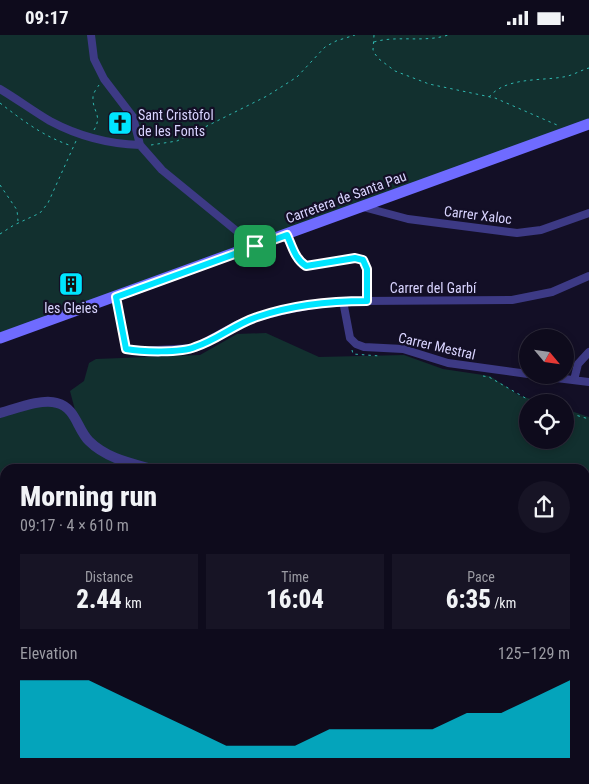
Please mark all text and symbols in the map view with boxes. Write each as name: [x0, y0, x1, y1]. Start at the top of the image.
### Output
text: 09:17: [25, 6, 69, 29]
place label: Sant Cristòfol de les Fonts: [138, 107, 214, 139]
church icon: Sant Cristòfol de les Fonts: [107, 110, 133, 136]
street label: Carretera de Santa Pau: [284, 168, 408, 226]
street label: Carrer Xaloc: [443, 203, 513, 227]
pin: [234, 225, 276, 267]
icon: arrive: [241, 232, 269, 260]
building icon: les Gleies: [58, 271, 84, 297]
street label: Carrer del Garbí: [390, 280, 477, 296]
place label: les Gleies: [44, 300, 98, 316]
street label: Carrer Mestral: [397, 329, 477, 363]
north arrow: [519, 329, 574, 384]
map controls: [519, 329, 574, 449]
button: locate: [519, 394, 574, 449]
text: Morning run: [20, 480, 157, 513]
button: share: [518, 481, 570, 533]
text: 09:17 · 4 × 610 m: [20, 516, 129, 535]
text: Distance: [85, 569, 133, 585]
text: Time: [281, 569, 309, 585]
text: Pace: [467, 569, 495, 585]
text: 2.44: [76, 585, 122, 614]
text: 16:04: [266, 585, 324, 614]
text: 6:35: [446, 585, 491, 614]
text: km: [122, 595, 142, 611]
text: /km: [491, 595, 516, 611]
text: Elevation: [20, 644, 78, 663]
text: 125–129 m: [498, 644, 570, 663]

